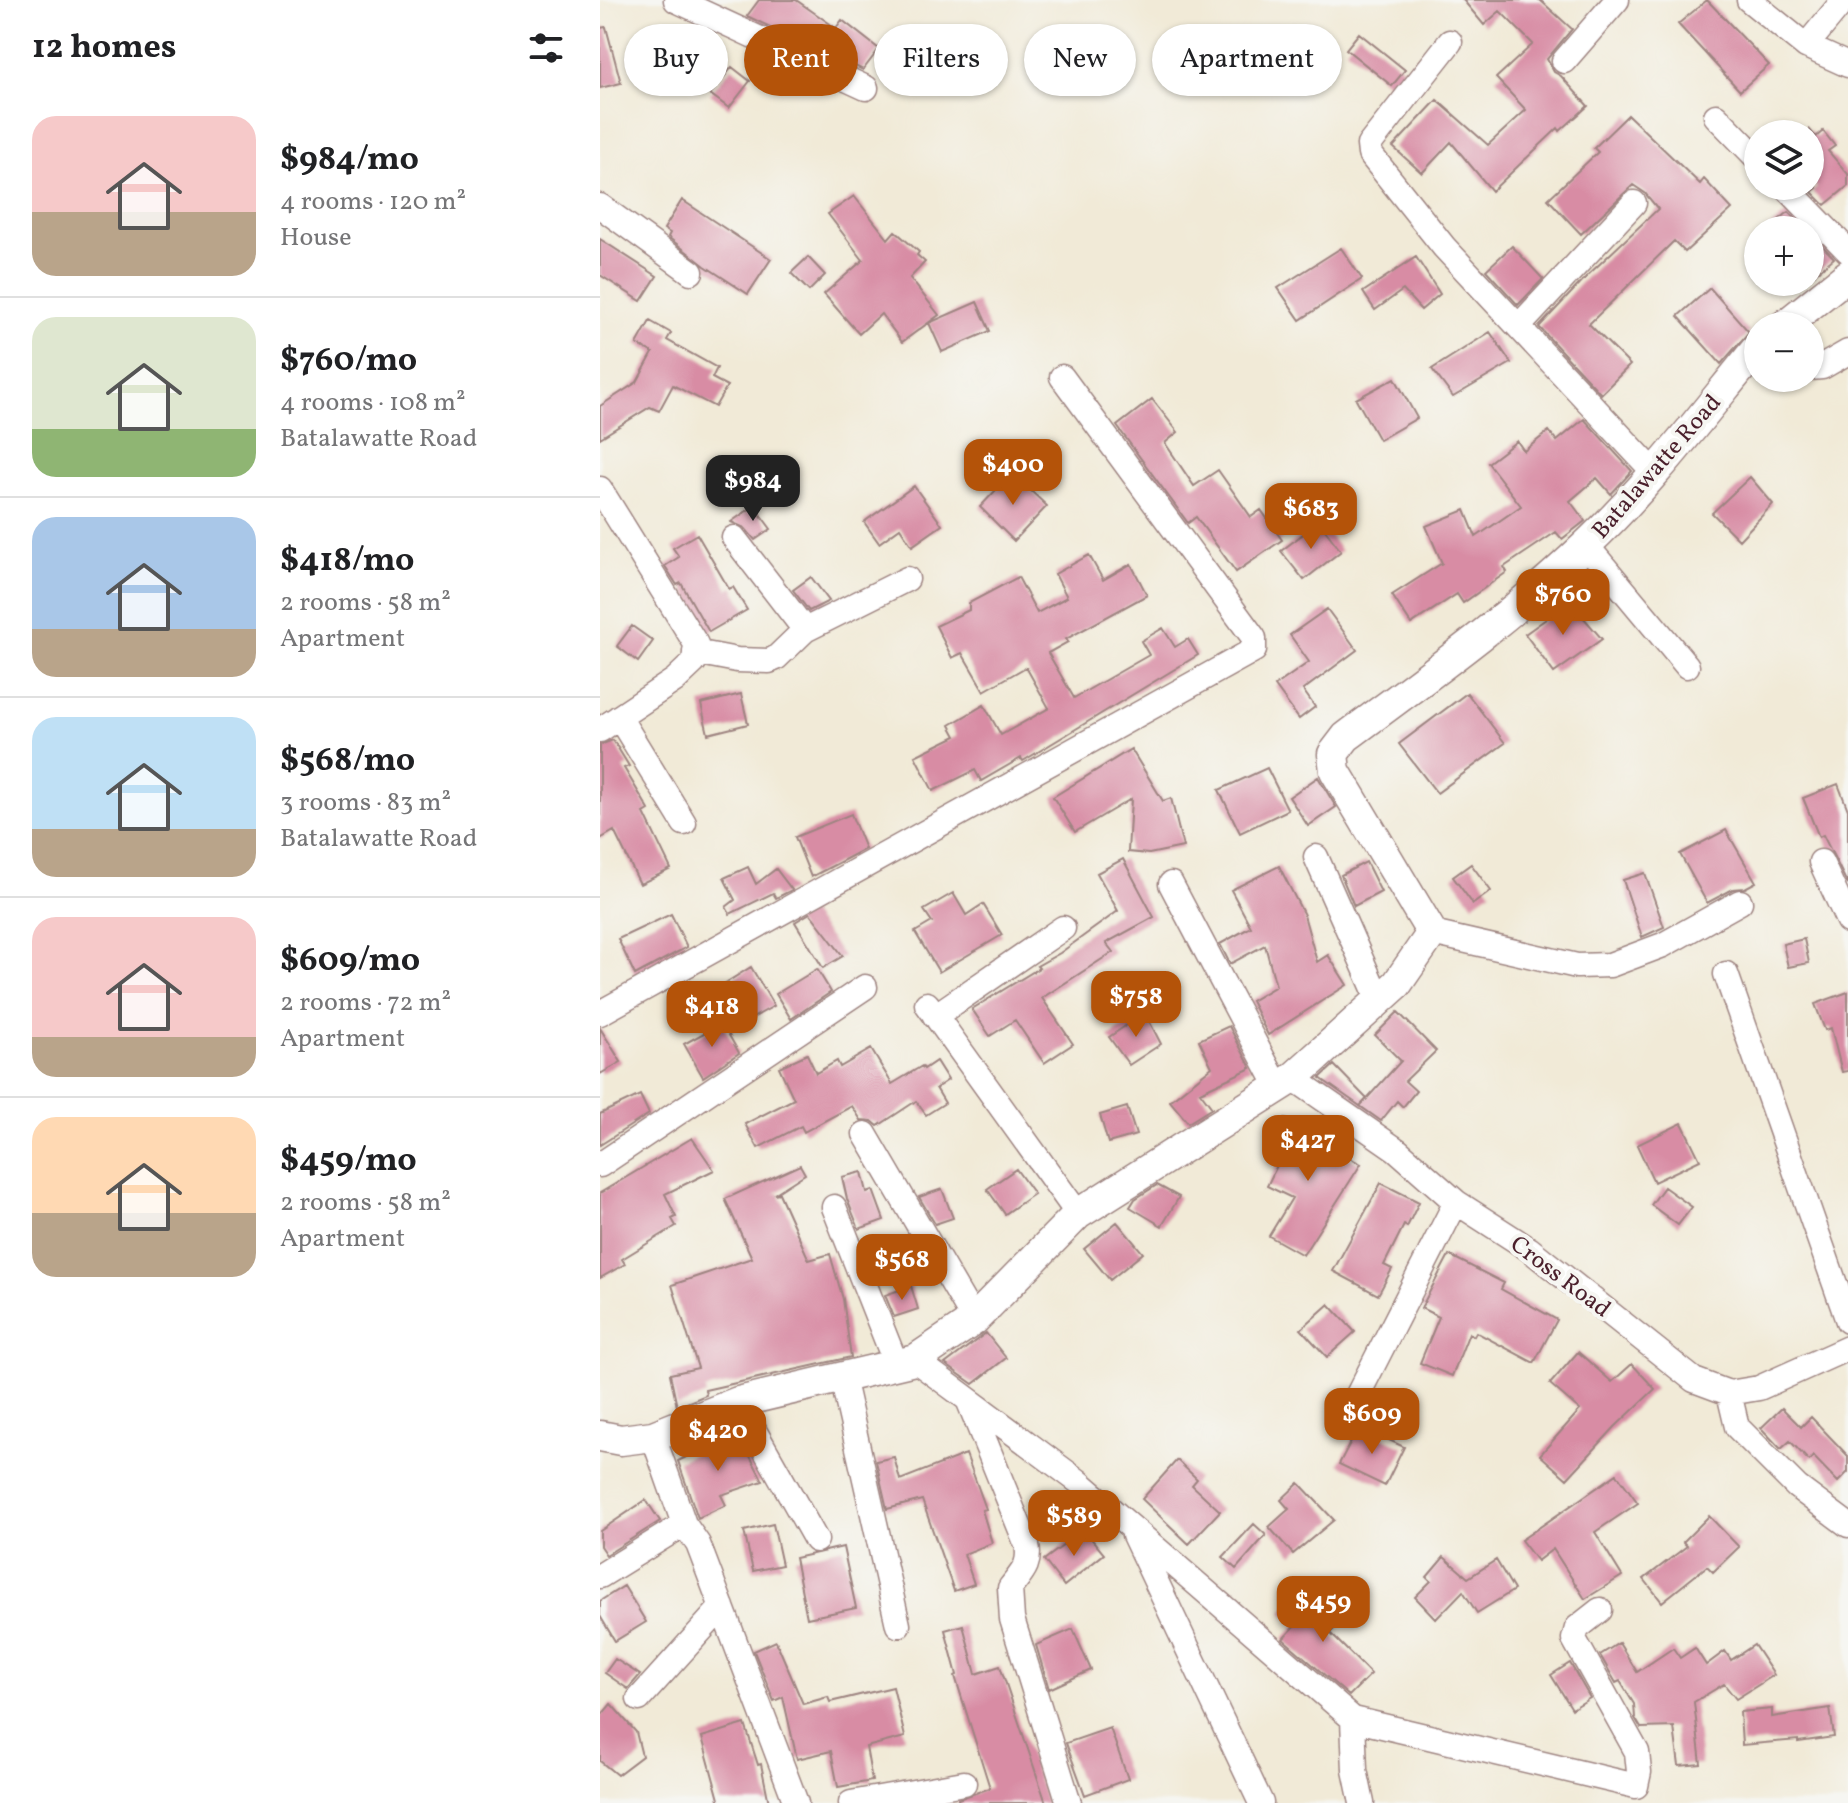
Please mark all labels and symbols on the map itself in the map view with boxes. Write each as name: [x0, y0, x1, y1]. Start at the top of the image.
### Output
street label: Batalawatte Road: [1585, 387, 1730, 547]
pin: $400: [966, 439, 1060, 507]
pin: $984: [706, 455, 800, 523]
pin: $683: [1264, 483, 1358, 551]
pin: $760: [1516, 569, 1610, 637]
pin: $758: [1089, 971, 1183, 1039]
pin: $418: [665, 981, 759, 1049]
pin: $427: [1261, 1115, 1355, 1183]
street label: Cross Road: [1502, 1228, 1617, 1327]
pin: $568: [855, 1234, 949, 1302]
pin: $609: [1325, 1388, 1419, 1456]
pin: $420: [671, 1405, 765, 1473]
pin: $589: [1027, 1490, 1121, 1558]
pin: $459: [1276, 1576, 1370, 1644]

